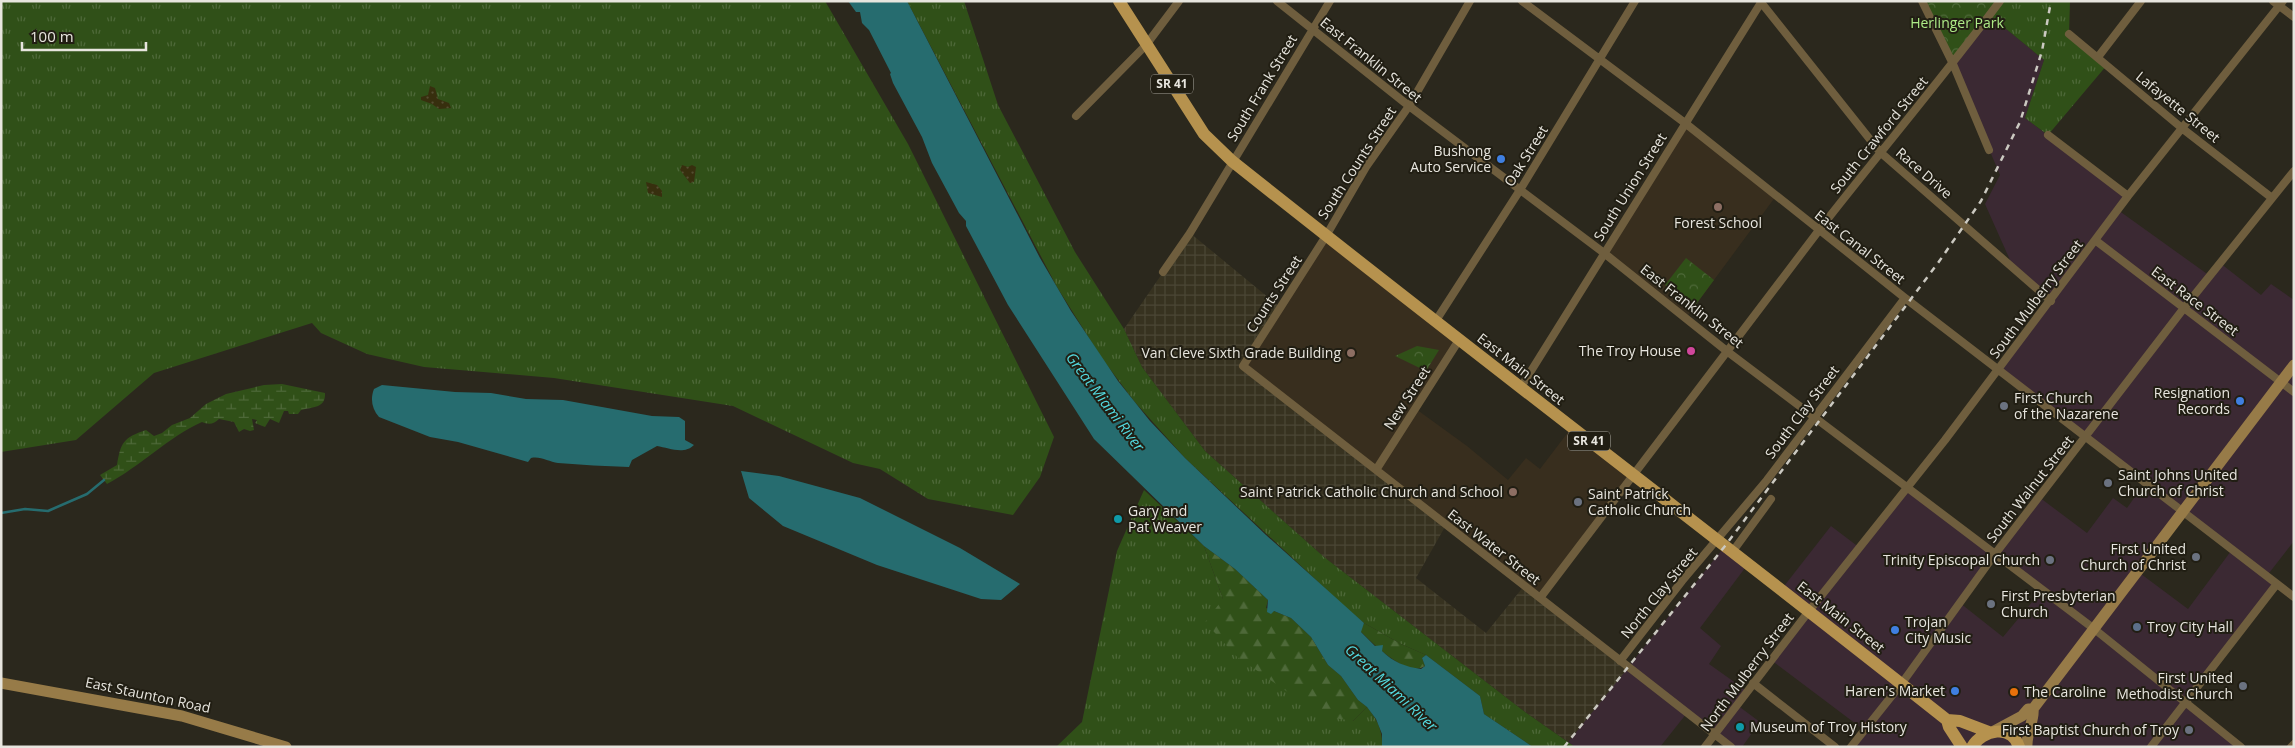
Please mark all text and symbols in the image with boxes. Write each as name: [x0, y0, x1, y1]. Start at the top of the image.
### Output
street label: East Franklin Street: [1316, 13, 1426, 107]
park label: Herlinger Park: [1910, 13, 2004, 32]
scale bar: [22, 20, 146, 52]
text: 100 m: [30, 26, 74, 46]
street label: South Frank Street: [1222, 31, 1301, 145]
street label: Lafayette Street: [2132, 67, 2224, 146]
street label: South Crawford Street: [1826, 72, 1932, 197]
road number: SR 41: [1151, 74, 1193, 94]
street label: South Counts Street: [1313, 103, 1400, 223]
street label: Oak Street: [1499, 122, 1552, 190]
street label: South Union Street: [1589, 129, 1670, 244]
place label: Bushong Auto Service: [1410, 141, 1491, 176]
street label: Race Drive: [1892, 143, 1957, 202]
marker: Bushong Auto Service: [1495, 153, 1507, 165]
marker: Forest School: [1712, 201, 1724, 213]
street label: East Canal Street: [1811, 205, 1910, 288]
place label: Forest School: [1674, 213, 1762, 232]
street label: South Mulberry Street: [1985, 235, 2087, 362]
street label: Counts Street: [1241, 251, 1306, 336]
street label: East Franklin Street: [1637, 259, 1748, 352]
street label: East Race Street: [2148, 262, 2243, 340]
street label: East Main Street: [1474, 328, 1569, 409]
place label: The Troy House: [1579, 341, 1681, 360]
place label: Van Cleve Sixth Grade Building: [1141, 343, 1341, 362]
marker: The Troy House: [1685, 345, 1697, 357]
marker: Van Cleve Sixth Grade Building: [1345, 347, 1357, 359]
water label: Great Miami River: [1062, 348, 1150, 456]
street label: South Clay Street: [1760, 361, 1843, 462]
street label: New Street: [1379, 362, 1434, 433]
place label: Resignation Records: [2154, 383, 2230, 418]
place label: First Church of the Nazarene: [2014, 388, 2119, 423]
marker: Resignation Records: [2234, 395, 2246, 407]
marker: First Church of the Nazarene: [1998, 400, 2010, 412]
street label: South Walnut Street: [1982, 431, 2077, 546]
road number: SR 41: [1568, 432, 1610, 451]
place label: Saint Johns United Church of Christ: [2118, 465, 2238, 500]
marker: Saint Johns United Church of Christ: [2102, 477, 2114, 489]
place label: Saint Patrick Catholic Church and School: [1240, 482, 1503, 501]
place label: Saint Patrick Catholic Church: [1588, 484, 1691, 519]
marker: Saint Patrick Catholic Church and School: [1507, 486, 1519, 498]
marker: Saint Patrick Catholic Church: [1572, 496, 1584, 508]
place label: Gary and Pat Weaver: [1128, 501, 1202, 536]
street label: East Water Street: [1444, 504, 1545, 589]
marker: Gary and Pat Weaver: [1112, 513, 1124, 525]
place label: First United Church of Christ: [2080, 539, 2186, 574]
street label: North Clay Street: [1616, 543, 1701, 642]
place label: Trinity Episcopal Church: [1883, 550, 2040, 569]
marker: First United Church of Christ: [2190, 551, 2202, 563]
marker: Trinity Episcopal Church: [2044, 554, 2056, 566]
street label: East Main Street: [1794, 576, 1889, 657]
place label: First Presbyterian Church: [2001, 586, 2116, 621]
marker: First Presbyterian Church: [1985, 598, 1997, 610]
street label: North Mulberry Street: [1696, 608, 1798, 735]
place label: Trojan City Music: [1905, 612, 1971, 647]
place label: Troy City Hall: [2147, 617, 2233, 636]
marker: Troy City Hall: [2131, 621, 2143, 633]
marker: Trojan City Music: [1889, 624, 1901, 636]
water label: Great Miami River: [1341, 639, 1443, 736]
place label: First United Methodist Church: [2116, 668, 2233, 703]
street label: East Staunton Road: [84, 672, 212, 717]
marker: First United Methodist Church: [2237, 680, 2249, 692]
place label: Haren's Market: [1845, 681, 1945, 700]
place label: The Caroline: [2024, 682, 2106, 701]
marker: Haren's Market: [1949, 685, 1961, 697]
marker: The Caroline: [2008, 686, 2020, 698]
place label: Museum of Troy History: [1750, 717, 1908, 736]
place label: First Baptist Church of Troy: [2002, 720, 2180, 739]
marker: Museum of Troy History: [1734, 721, 1746, 733]
marker: First Baptist Church of Troy: [2183, 724, 2195, 736]

